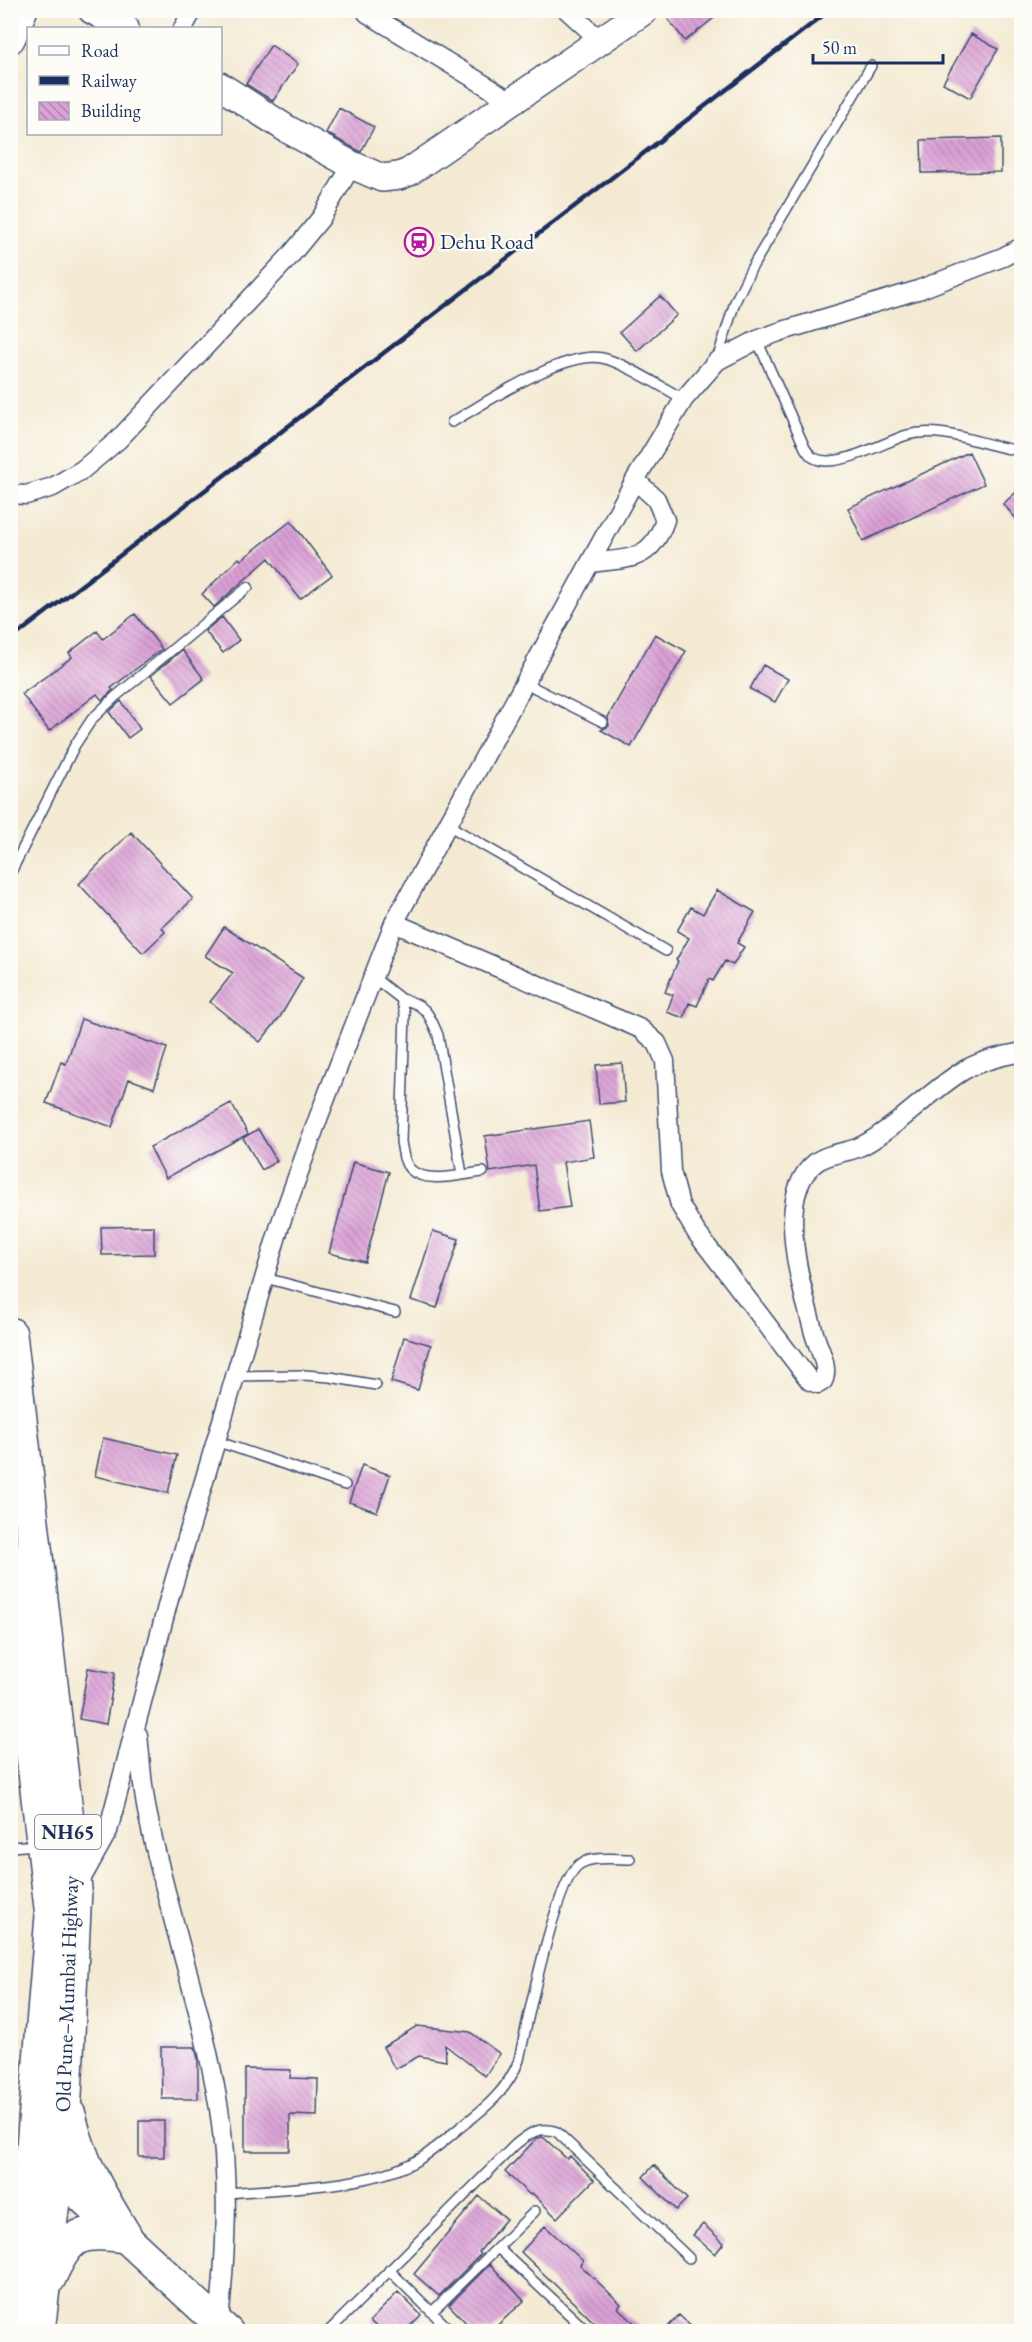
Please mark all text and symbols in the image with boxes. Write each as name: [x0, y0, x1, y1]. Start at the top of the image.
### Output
legend: [27, 27, 222, 135]
scale bar: [813, 27, 944, 65]
text: 50 m: [822, 36, 857, 59]
text: Road: [81, 39, 120, 62]
text: Railway: [81, 69, 137, 92]
text: Building: [81, 99, 141, 122]
station icon: Dehu Road: [403, 226, 435, 258]
place label: Dehu Road: [440, 228, 534, 255]
road number: NH65: [35, 1815, 101, 1849]
street label: Old Pune–Mumbai Highway: [49, 1874, 84, 2113]

